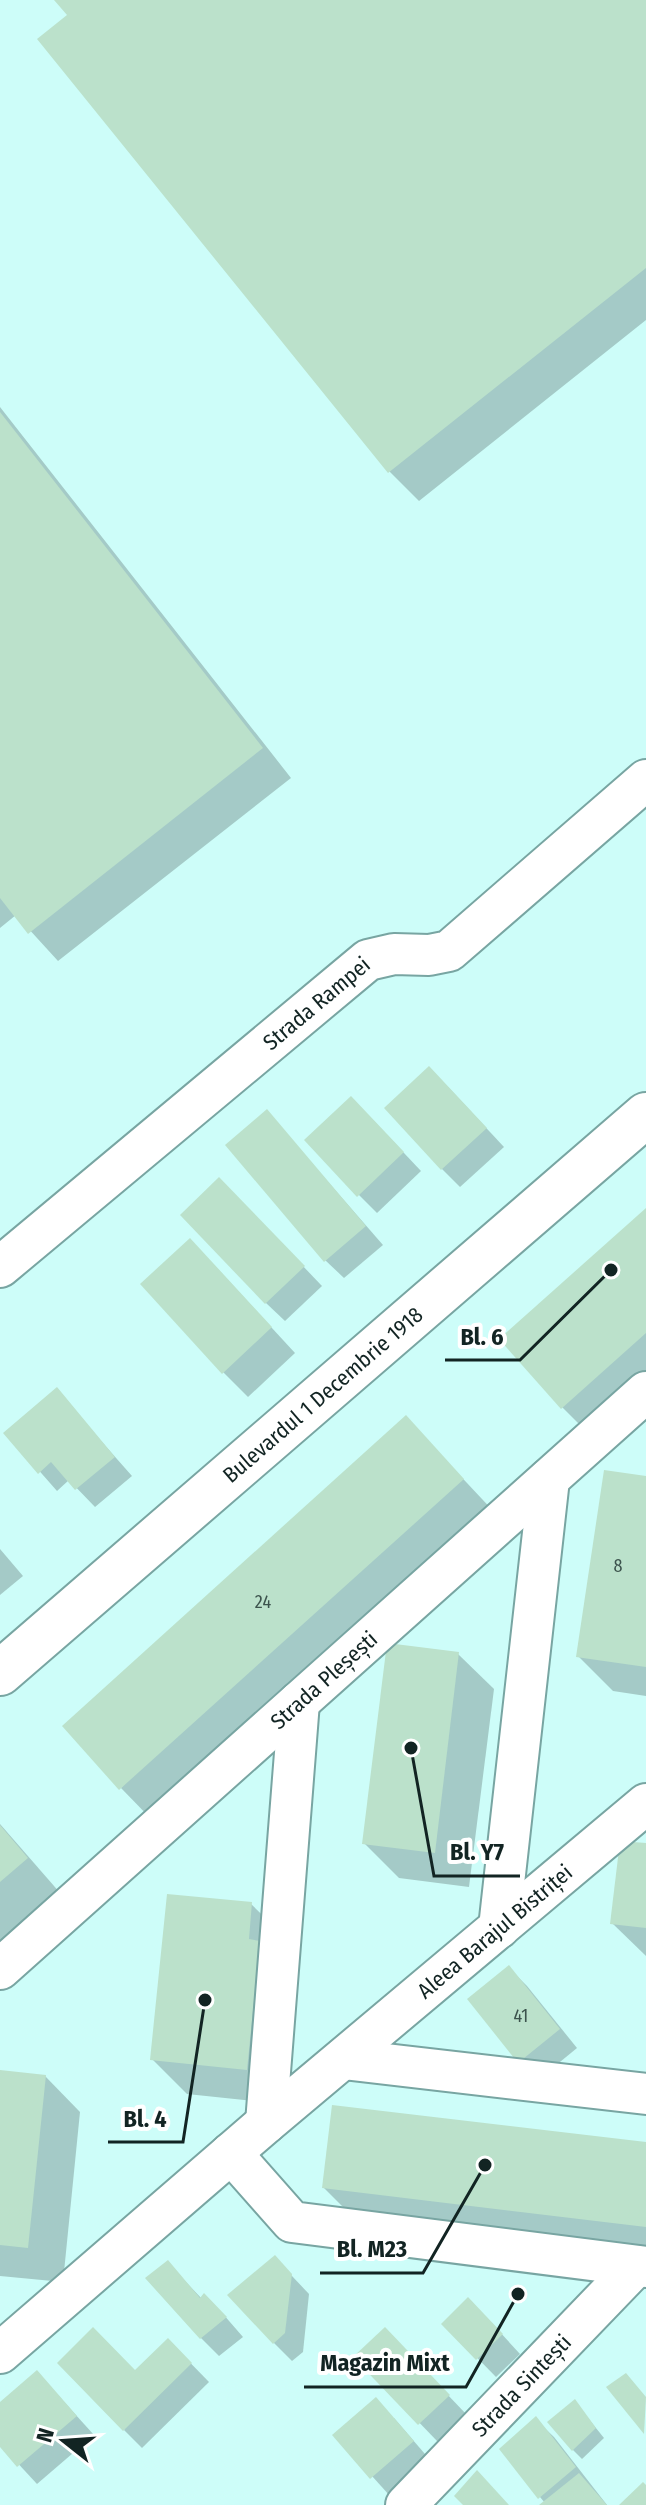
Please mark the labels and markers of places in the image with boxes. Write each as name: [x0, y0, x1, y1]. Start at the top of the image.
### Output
callout: Bl. 6: [445, 1312, 520, 1360]
callout: Bl. Y7: [434, 1828, 520, 1876]
callout: Bl. 4: [108, 2094, 183, 2142]
callout: Bl. M23: [320, 2225, 423, 2273]
callout: Magazin Mixt: [304, 2339, 466, 2387]

